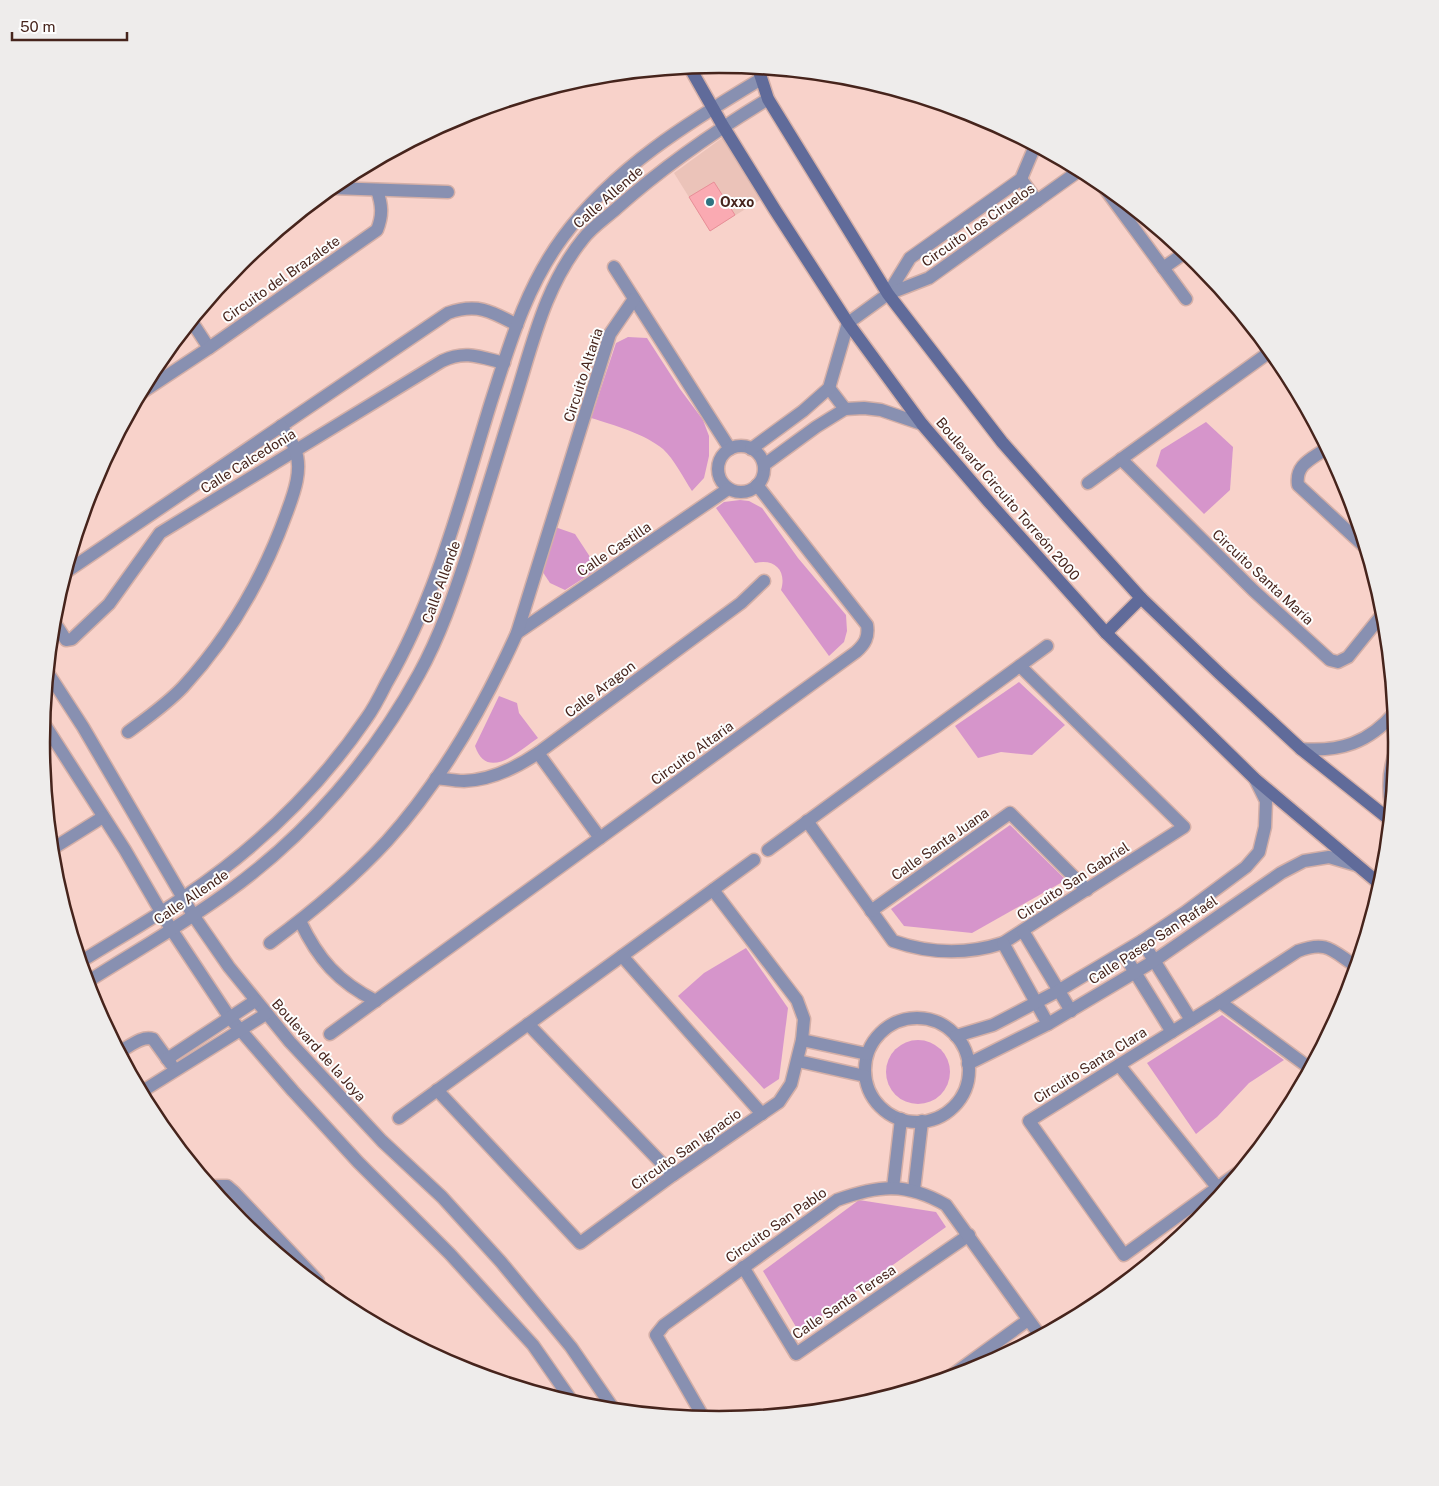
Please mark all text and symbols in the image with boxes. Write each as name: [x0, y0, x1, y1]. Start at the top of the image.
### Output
scale bar: [12, 10, 128, 42]
text: 50 m: [20, 18, 55, 35]
street label: Calle Allende: [570, 163, 646, 231]
street label: Circuito Los Ciruelos: [919, 180, 1037, 270]
place label: Oxxo: [720, 194, 754, 210]
marker: Oxxo: [704, 196, 716, 208]
street label: Circuito del Brazalete: [219, 232, 343, 326]
street label: Circuito Altaria: [560, 326, 606, 424]
street label: Boulevard Circuito Torreón 2000: [933, 414, 1083, 584]
street label: Calle Calcedonia: [198, 425, 298, 497]
street label: Calle Castilla: [574, 518, 654, 580]
street label: Circuito Santa María: [1209, 526, 1317, 628]
street label: Calle Allende: [419, 539, 463, 625]
street label: Calle Aragon: [562, 657, 638, 721]
street label: Circuito Altaria: [648, 718, 736, 788]
street label: Calle Santa Juana: [888, 804, 992, 884]
street label: Circuito San Gabriel: [1014, 839, 1132, 923]
street label: Calle Allende: [151, 866, 231, 928]
street label: Calle Paseo San Rafaél: [1086, 892, 1220, 988]
street label: Boulevard de la Joya: [269, 996, 369, 1104]
street label: Circuito Santa Clara: [1031, 1024, 1149, 1106]
street label: Circuito San Ignacio: [628, 1105, 744, 1193]
street label: Circuito San Pablo: [722, 1184, 830, 1266]
street label: Calle Santa Teresa: [789, 1261, 899, 1343]

